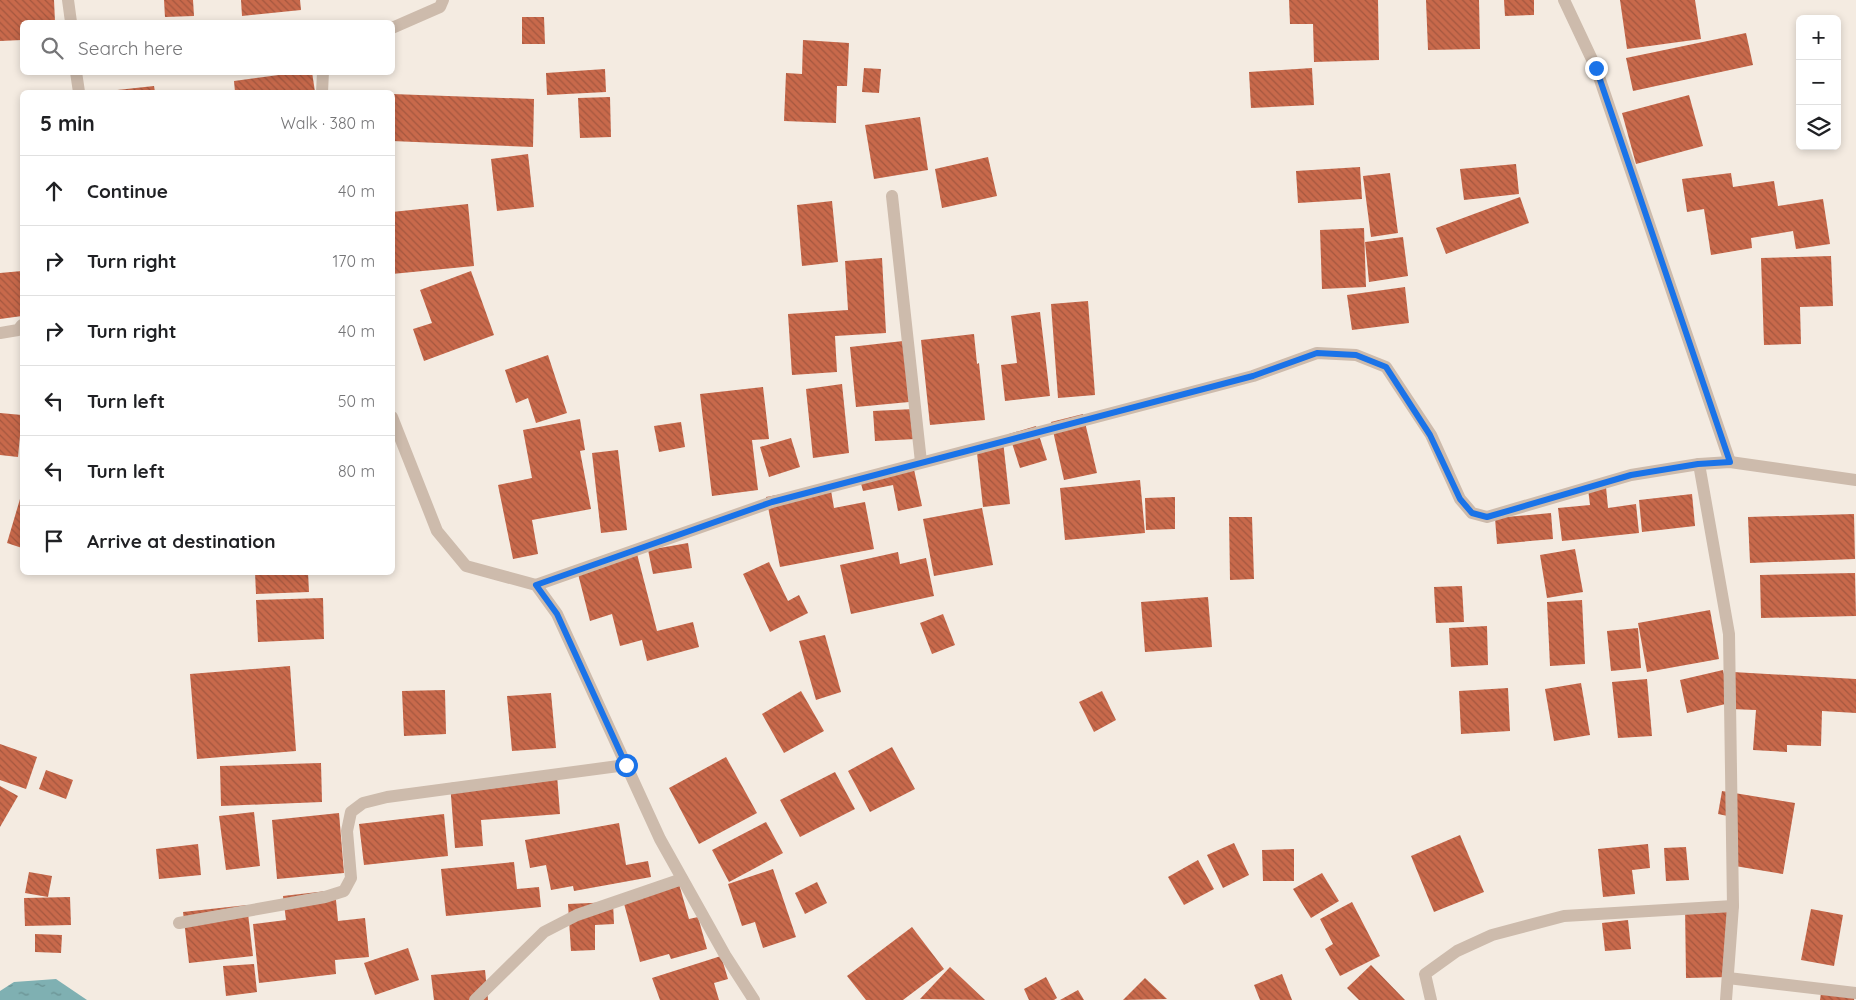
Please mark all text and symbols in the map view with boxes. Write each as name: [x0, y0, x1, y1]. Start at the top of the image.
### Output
map controls: [1796, 15, 1841, 150]
button: +: [1796, 15, 1841, 60]
search box: [20, 20, 395, 75]
icon: search: [38, 34, 66, 62]
text: Search here: [78, 36, 183, 60]
route end: [1585, 57, 1608, 80]
button: −: [1796, 60, 1841, 105]
button: layers: [1796, 105, 1841, 150]
text: 5 min: [40, 110, 95, 136]
text: Walk · 380 m: [280, 113, 375, 133]
icon: ahead: [40, 177, 68, 205]
text: Continue: [87, 179, 168, 203]
text: 40 m: [338, 181, 375, 201]
icon: right: [40, 247, 68, 275]
text: Turn right: [87, 249, 176, 273]
text: 170 m: [332, 251, 375, 271]
icon: right: [40, 317, 68, 345]
text: Turn right: [87, 319, 176, 343]
text: 40 m: [338, 321, 375, 341]
icon: left: [40, 387, 68, 415]
text: Turn left: [87, 389, 165, 413]
text: 50 m: [338, 391, 375, 411]
icon: left: [40, 457, 68, 485]
text: Turn left: [87, 459, 165, 483]
text: 80 m: [338, 461, 375, 481]
icon: arrive: [40, 527, 68, 555]
text: Arrive at destination: [87, 529, 276, 553]
route start: [615, 754, 638, 777]

